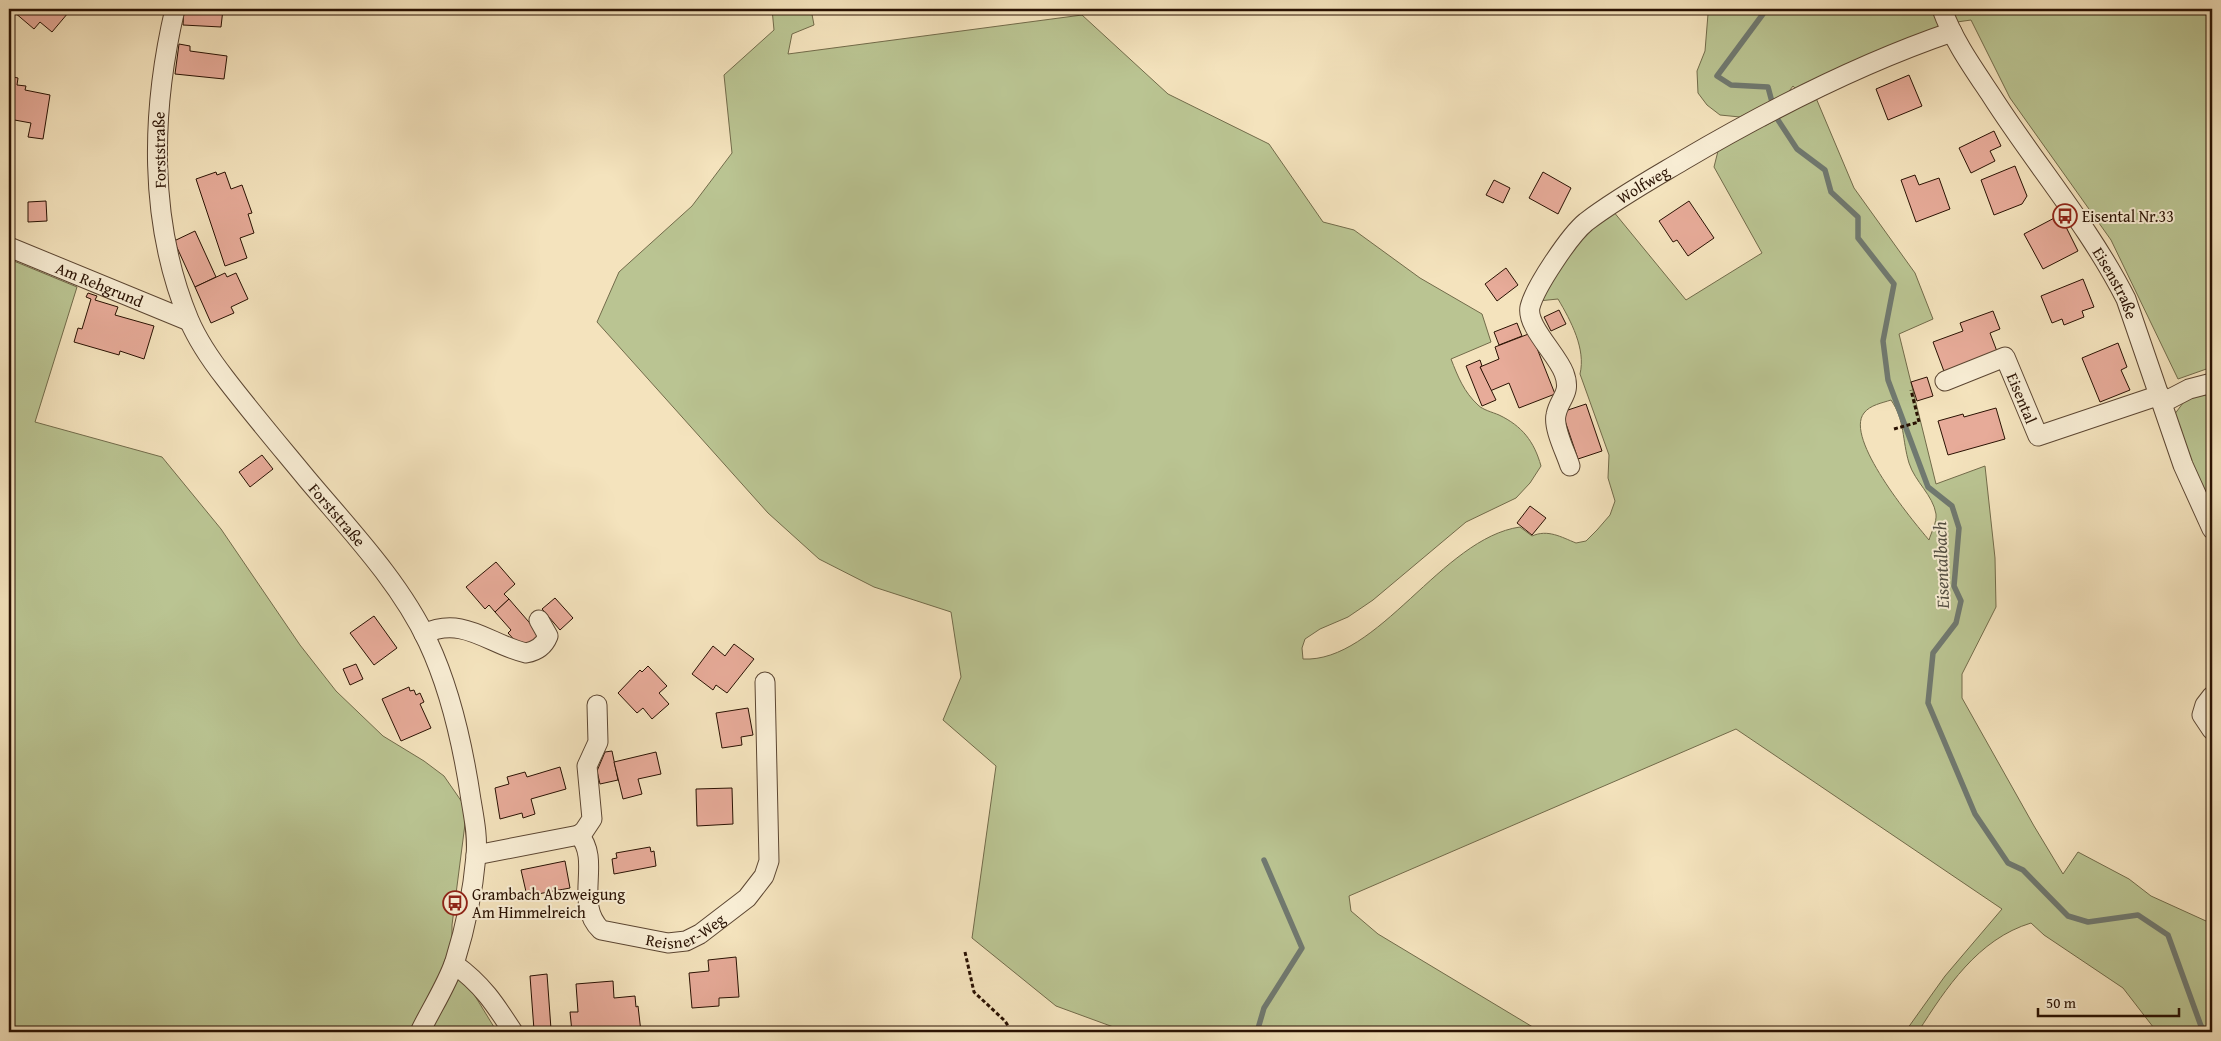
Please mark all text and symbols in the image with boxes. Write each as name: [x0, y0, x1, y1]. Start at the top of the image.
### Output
street label: Forststraße: [146, 111, 172, 189]
street label: Wolfweg: [1612, 159, 1674, 209]
bus stop icon: Eisental Nr.33: [2052, 203, 2078, 229]
place label: Eisental Nr.33: [2082, 204, 2174, 228]
street label: Eisenstraße: [2087, 242, 2144, 322]
street label: Am Rehgrund: [52, 256, 148, 313]
street label: Eisental: [2001, 369, 2044, 428]
street label: Forststraße: [303, 478, 372, 552]
water label: Eisentalbach: [1926, 521, 1956, 610]
place label: Grambach Abzweigung Am Himmelreich: [472, 882, 625, 924]
bus stop icon: Grambach Abzweigung Am Himmelreich: [442, 890, 468, 916]
street label: Reisner-Weg: [644, 907, 730, 955]
scale bar: [2038, 986, 2180, 1018]
text: 50 m: [2046, 992, 2077, 1013]

